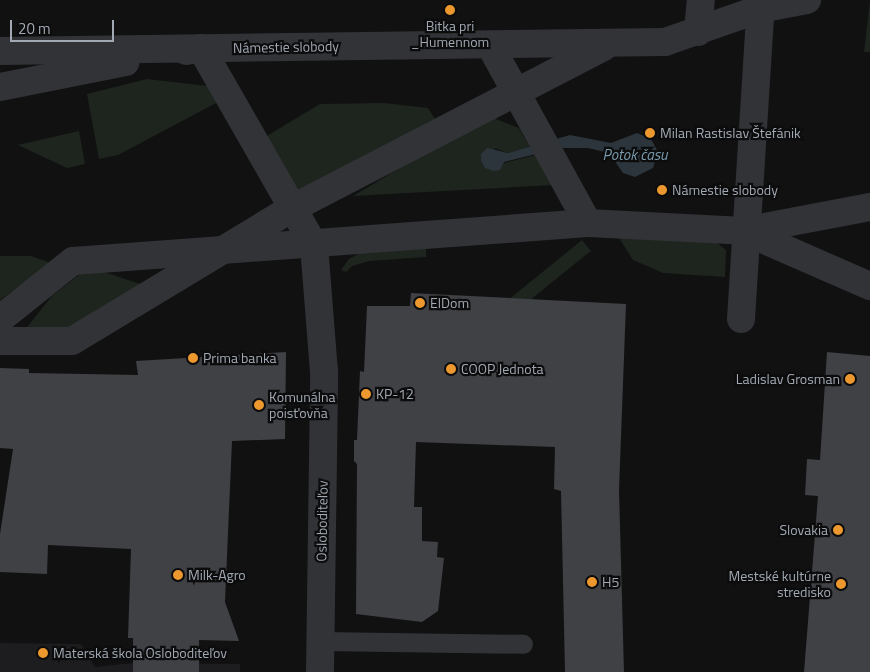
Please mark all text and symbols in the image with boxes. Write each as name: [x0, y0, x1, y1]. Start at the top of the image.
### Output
marker: Bitka pri _Humennom: [444, 4, 456, 16]
scale bar: [12, 10, 116, 42]
text: 20 m: [18, 17, 51, 40]
place label: Bitka pri _Humennom: [411, 18, 489, 50]
street label: Námestie slobody: [233, 38, 339, 56]
place label: Milan Rastislav Štefánik: [660, 125, 801, 141]
marker: Milan Rastislav Štefánik: [644, 127, 656, 139]
water label: Potok času: [602, 146, 668, 164]
place label: Námestie slobody: [672, 182, 778, 198]
marker: Námestie slobody: [656, 184, 668, 196]
place label: ElDom: [430, 295, 469, 311]
marker: ElDom: [414, 297, 426, 309]
place label: Prima banka: [203, 350, 277, 366]
marker: Prima banka: [187, 352, 199, 364]
place label: COOP Jednota: [461, 361, 544, 377]
marker: COOP Jednota: [445, 363, 457, 375]
place label: Ladislav Grosman: [736, 371, 840, 387]
marker: Ladislav Grosman: [844, 373, 856, 385]
place label: KP-12: [376, 386, 414, 402]
marker: KP-12: [360, 388, 372, 400]
place label: Komunálna poisťovňa: [269, 389, 336, 422]
marker: Komunálna poisťovňa: [253, 399, 265, 411]
street label: Osloboditeľov: [313, 480, 331, 562]
place label: Slovakia: [779, 522, 828, 538]
marker: Slovakia: [832, 524, 844, 536]
place label: Milk-Agro: [188, 567, 246, 583]
place label: Mestské kultúrne stredisko: [728, 568, 831, 600]
marker: Milk-Agro: [172, 569, 184, 581]
place label: H5: [602, 574, 619, 590]
marker: H5: [586, 576, 598, 588]
marker: Mestské kultúrne stredisko: [835, 578, 847, 590]
place label: Materská škola Osloboditeľov: [53, 645, 227, 661]
marker: Materská škola Osloboditeľov: [37, 647, 49, 659]

